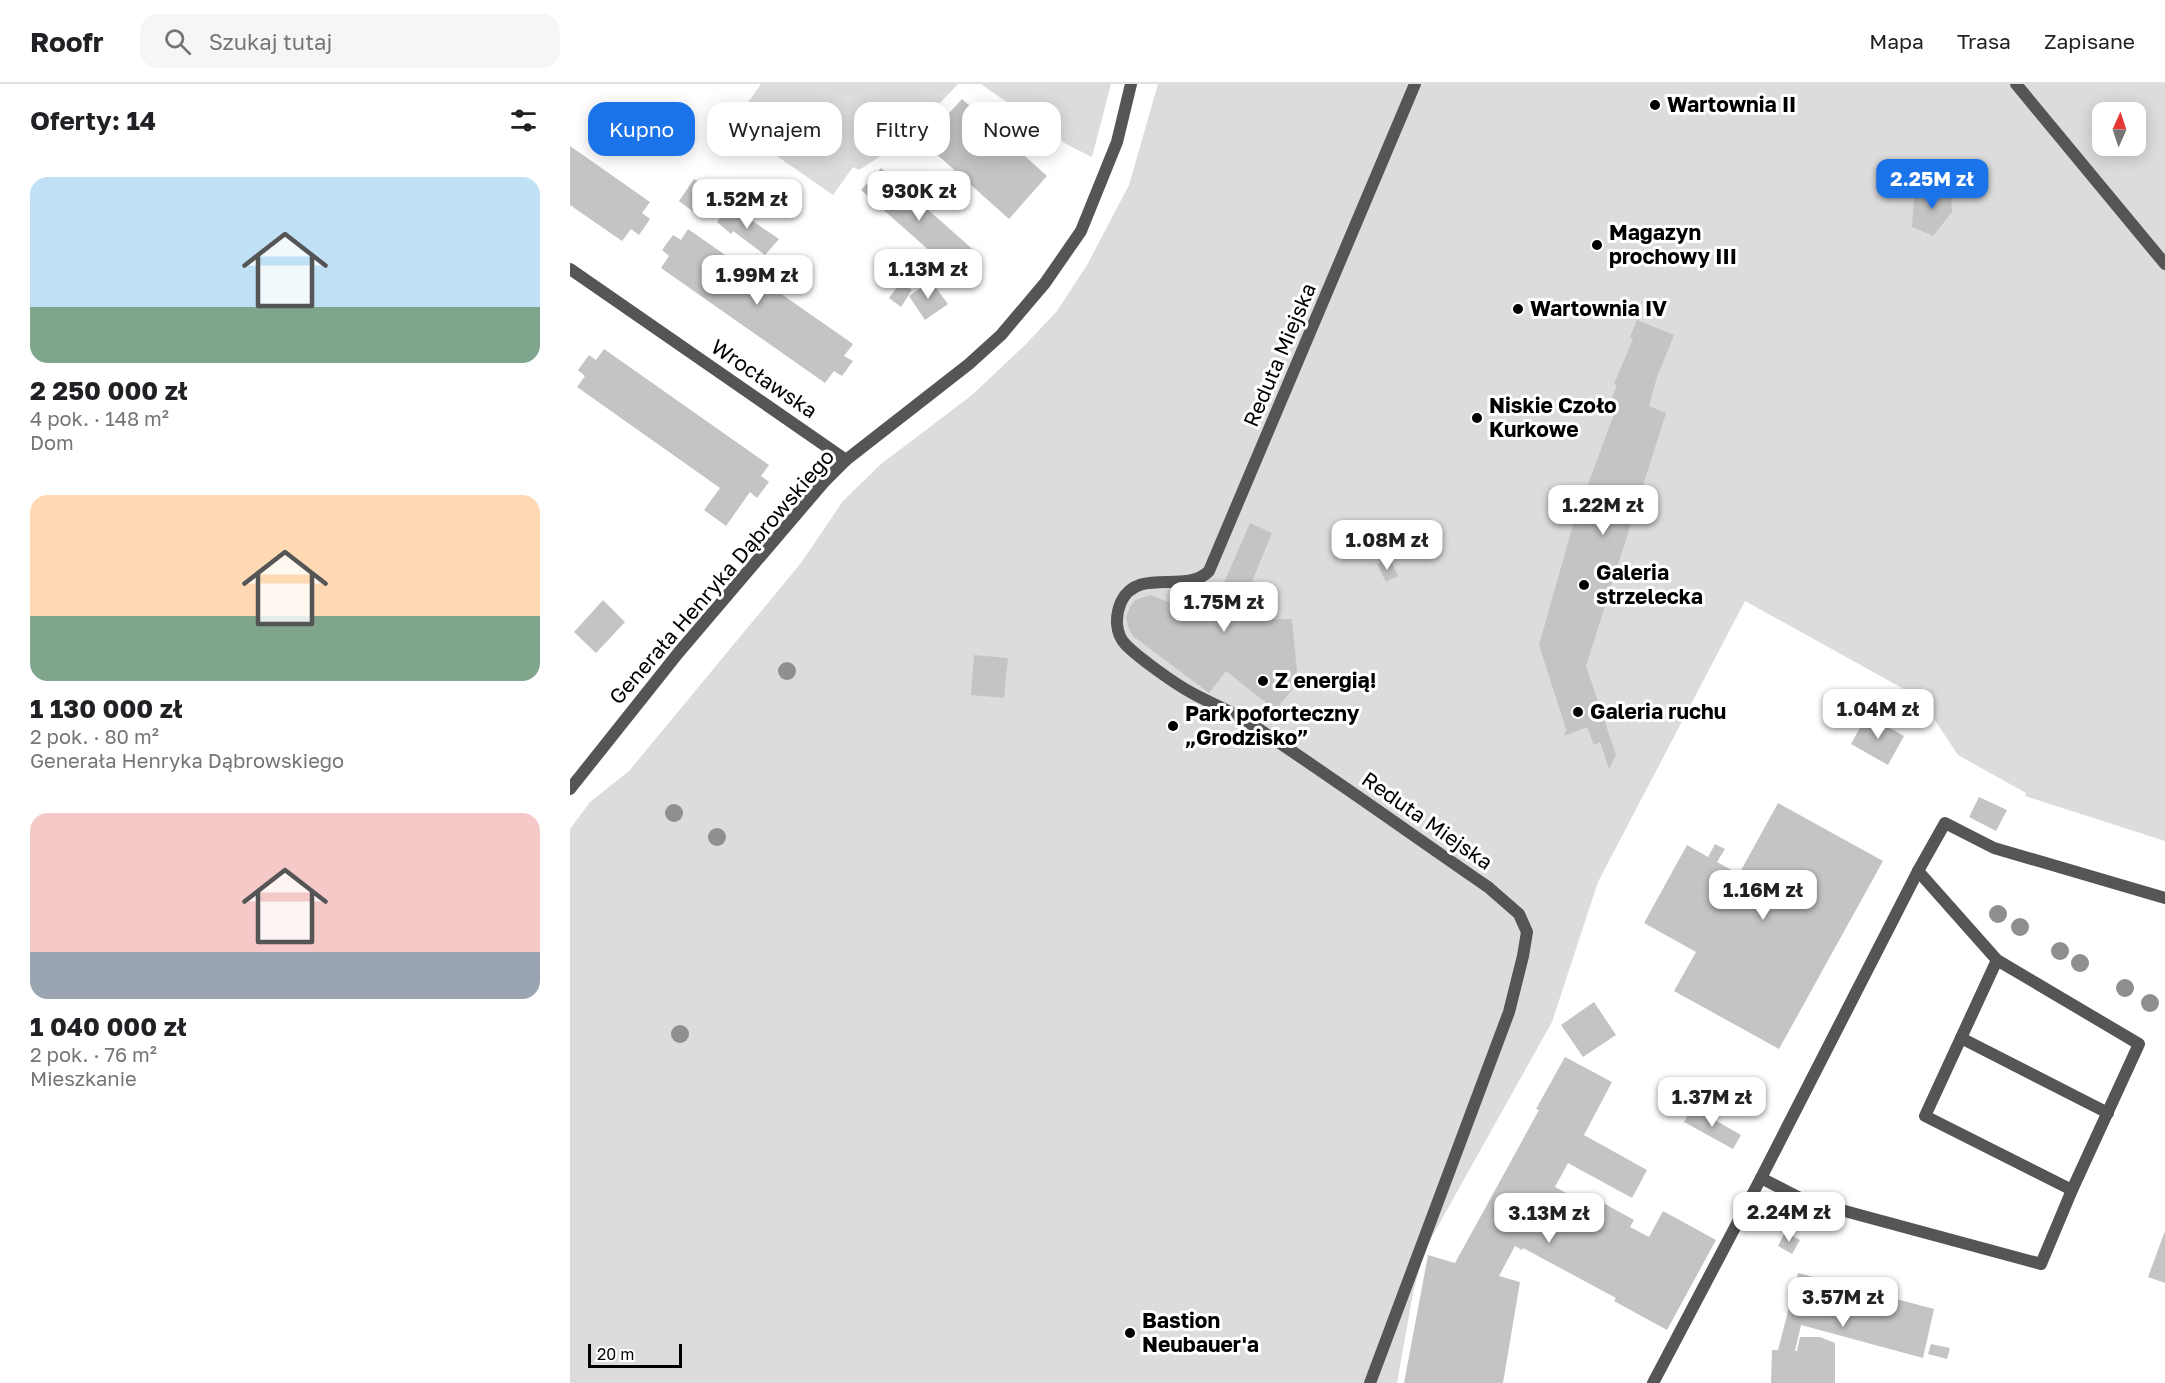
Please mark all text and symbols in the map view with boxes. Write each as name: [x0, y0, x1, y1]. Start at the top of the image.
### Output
search box: [140, 14, 560, 68]
text: Roofr: [30, 25, 104, 58]
icon: search: [161, 25, 194, 58]
text: Szukaj tutaj: [209, 28, 332, 55]
text: Mapa: [1869, 28, 1924, 54]
text: Trasa: [1957, 28, 2011, 54]
text: Zapisane: [2044, 28, 2135, 54]
place label: Wartownia II: [1667, 91, 1796, 117]
marker: Wartownia II: [1648, 98, 1662, 112]
chip: Kupno: [588, 102, 695, 156]
chip: Wynajem: [707, 102, 842, 156]
chip: Filtry: [854, 102, 950, 156]
chip: Nowe: [962, 102, 1061, 156]
north arrow: [2092, 102, 2146, 156]
map controls: [2092, 102, 2146, 156]
icon: filters: [507, 104, 540, 137]
text: Oferty: 14: [30, 105, 156, 136]
pin: 2.25M zł: [1870, 159, 1994, 210]
text: 2.25M zł: [1890, 166, 1974, 190]
pin: 930K zł: [864, 171, 974, 222]
text: 930K zł: [881, 178, 957, 202]
pin: 1.52M zł: [685, 179, 809, 230]
text: 1.52M zł: [706, 186, 788, 210]
icon: home: [231, 216, 339, 324]
place label: Magazyn prochowy III: [1609, 219, 1737, 269]
marker: Magazyn prochowy III: [1590, 238, 1604, 252]
pin: 1.13M zł: [866, 249, 990, 300]
pin: 1.99M zł: [695, 255, 819, 306]
text: 1.13M zł: [888, 256, 968, 280]
text: 1.99M zł: [716, 262, 798, 286]
street label: Reduta Miejska: [1237, 279, 1321, 430]
place label: Wartownia IV: [1530, 295, 1667, 321]
marker: Wartownia IV: [1511, 302, 1525, 316]
street label: Wrocławska: [707, 333, 823, 423]
text: 2 250 000 zł: [30, 375, 188, 406]
place label: Niskie Czoło Kurkowe: [1489, 392, 1617, 442]
text: 4 pok. · 148 m²: [30, 406, 169, 430]
marker: Niskie Czoło Kurkowe: [1470, 411, 1484, 425]
text: Dom: [30, 430, 74, 454]
street label: Generała Henryka Dąbrowskiego: [603, 443, 839, 709]
pin: 1.22M zł: [1541, 485, 1665, 536]
text: 1.22M zł: [1562, 492, 1644, 516]
pin: 1.08M zł: [1325, 520, 1449, 571]
text: 1.08M zł: [1346, 527, 1429, 551]
icon: home: [231, 534, 339, 642]
place label: Galeria strzelecka: [1596, 559, 1703, 609]
marker: Galeria strzelecka: [1577, 578, 1591, 592]
pin: 1.75M zł: [1162, 582, 1286, 633]
text: 1.75M zł: [1184, 589, 1264, 613]
place label: Z energią!: [1275, 667, 1376, 693]
marker: Z energią!: [1256, 674, 1270, 688]
pin: 1.04M zł: [1816, 689, 1940, 740]
text: 1 130 000 zł: [30, 693, 183, 724]
text: 1.04M zł: [1837, 696, 1919, 720]
place label: Galeria ruchu: [1590, 698, 1726, 724]
place label: Park poforteczny „Grodzisko”: [1185, 700, 1360, 750]
marker: Galeria ruchu: [1571, 705, 1585, 719]
marker: Park poforteczny „Grodzisko”: [1166, 719, 1180, 733]
text: 2 pok. · 80 m²: [30, 724, 159, 748]
text: Generała Henryka Dąbrowskiego: [30, 748, 344, 772]
street label: Reduta Miejska: [1357, 766, 1498, 875]
icon: home: [231, 852, 339, 960]
pin: 1.16M zł: [1701, 870, 1825, 921]
text: 1.16M zł: [1723, 877, 1803, 901]
text: 1 040 000 zł: [30, 1011, 187, 1042]
text: 2 pok. · 76 m²: [30, 1042, 157, 1066]
text: Mieszkanie: [30, 1066, 137, 1090]
pin: 1.37M zł: [1650, 1077, 1774, 1128]
text: 1.37M zł: [1672, 1084, 1752, 1108]
pin: 2.24M zł: [1727, 1192, 1851, 1243]
pin: 3.13M zł: [1487, 1193, 1611, 1244]
text: 2.24M zł: [1747, 1199, 1831, 1223]
text: 3.13M zł: [1508, 1200, 1590, 1224]
pin: 3.57M zł: [1781, 1277, 1905, 1328]
text: 3.57M zł: [1802, 1284, 1884, 1308]
place label: Bastion Neubauer'a: [1142, 1307, 1259, 1357]
marker: Bastion Neubauer'a: [1123, 1326, 1137, 1340]
scale bar: [588, 1341, 682, 1368]
text: 20 m: [597, 1344, 634, 1364]

